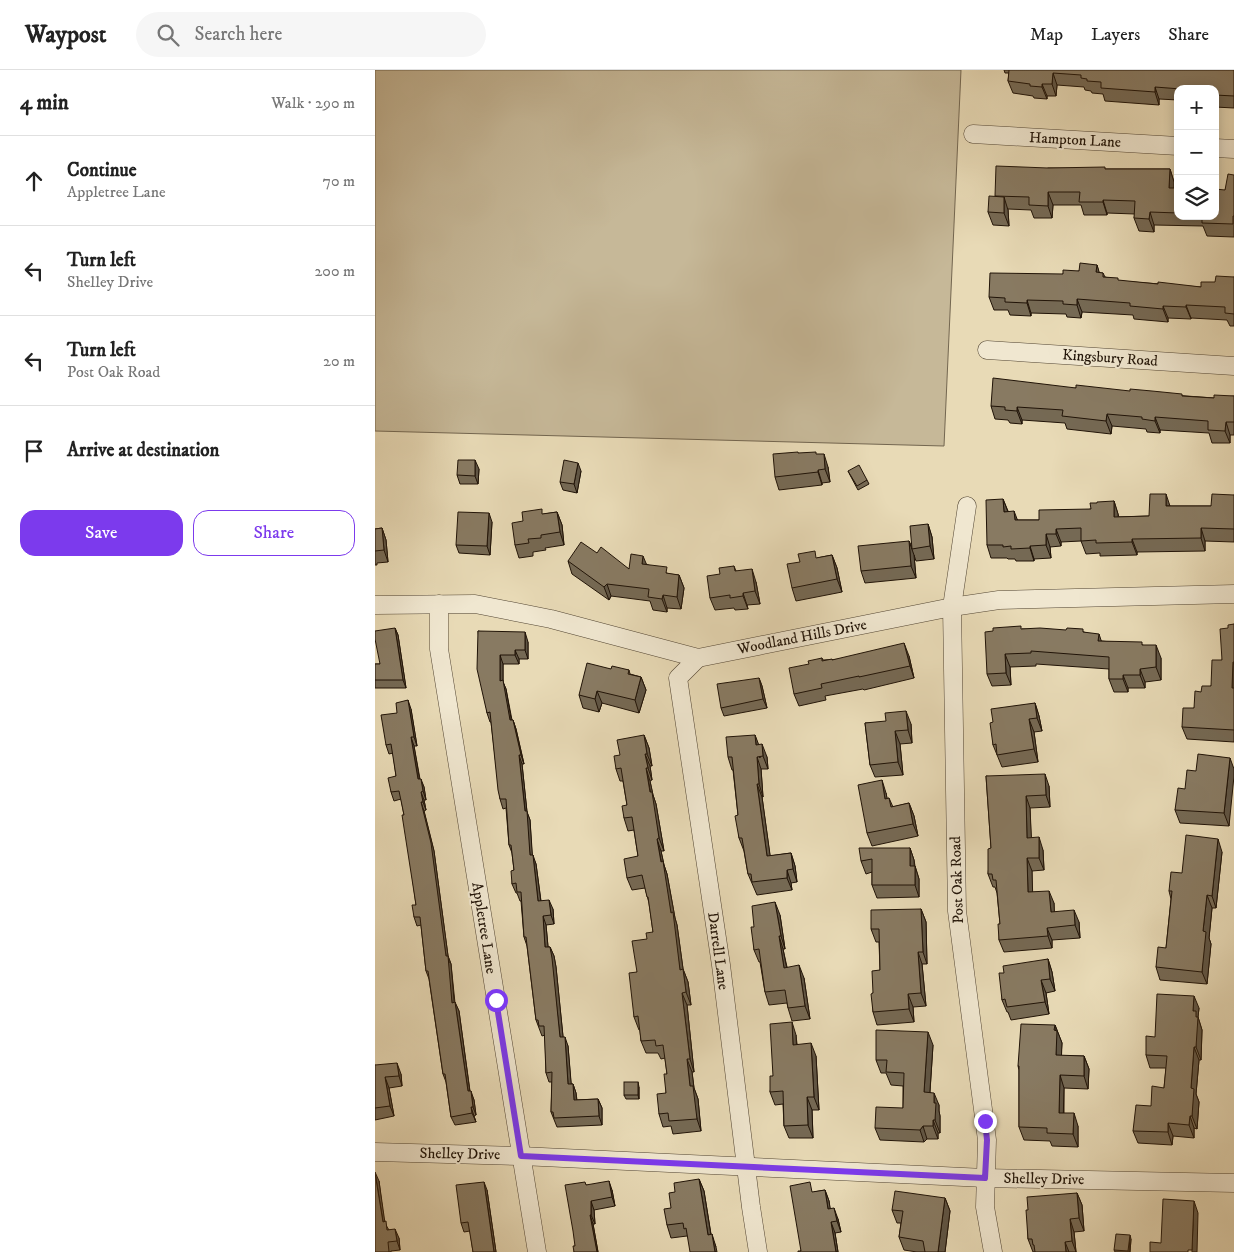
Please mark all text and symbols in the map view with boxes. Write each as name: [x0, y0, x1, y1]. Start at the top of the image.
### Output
search box: [136, 12, 486, 57]
text: Waypost: [25, 20, 106, 50]
icon: search: [154, 21, 182, 49]
text: Search here: [194, 23, 282, 46]
text: Map: [1030, 24, 1063, 46]
text: Layers: [1091, 24, 1140, 46]
text: Share: [1168, 24, 1209, 46]
map controls: [1174, 85, 1219, 220]
button: +: [1174, 85, 1219, 130]
text: 4 min: [20, 90, 69, 116]
text: Walk · 290 m: [271, 93, 355, 113]
street label: Hampton Lane: [1029, 128, 1121, 152]
button: −: [1174, 130, 1219, 175]
text: Continue: [67, 159, 137, 182]
icon: ahead: [20, 167, 48, 195]
text: 70 m: [323, 171, 355, 191]
button: layers: [1174, 175, 1219, 220]
text: Appletree Lane: [67, 182, 166, 202]
text: Turn left: [67, 249, 136, 272]
icon: left: [20, 257, 48, 285]
text: 200 m: [314, 261, 355, 281]
text: Shelley Drive: [67, 272, 153, 292]
text: Turn left: [67, 339, 136, 362]
street label: Kingsbury Road: [1062, 345, 1159, 371]
icon: left: [20, 347, 48, 375]
text: 20 m: [323, 351, 355, 371]
text: Post Oak Road: [67, 362, 160, 382]
icon: arrive: [20, 437, 48, 465]
text: Arrive at destination: [67, 439, 219, 462]
button: Save: [20, 510, 183, 556]
button: Share: [193, 510, 355, 556]
street label: Woodland Hills Drive: [735, 615, 868, 659]
street label: Post Oak Road: [946, 835, 968, 924]
street label: Appletree Lane: [467, 881, 501, 975]
street label: Darrell Lane: [703, 911, 733, 991]
route start: [485, 989, 508, 1012]
route end: [974, 1110, 997, 1133]
street label: Shelley Drive: [419, 1144, 501, 1164]
street label: Shelley Drive: [1003, 1169, 1085, 1189]

